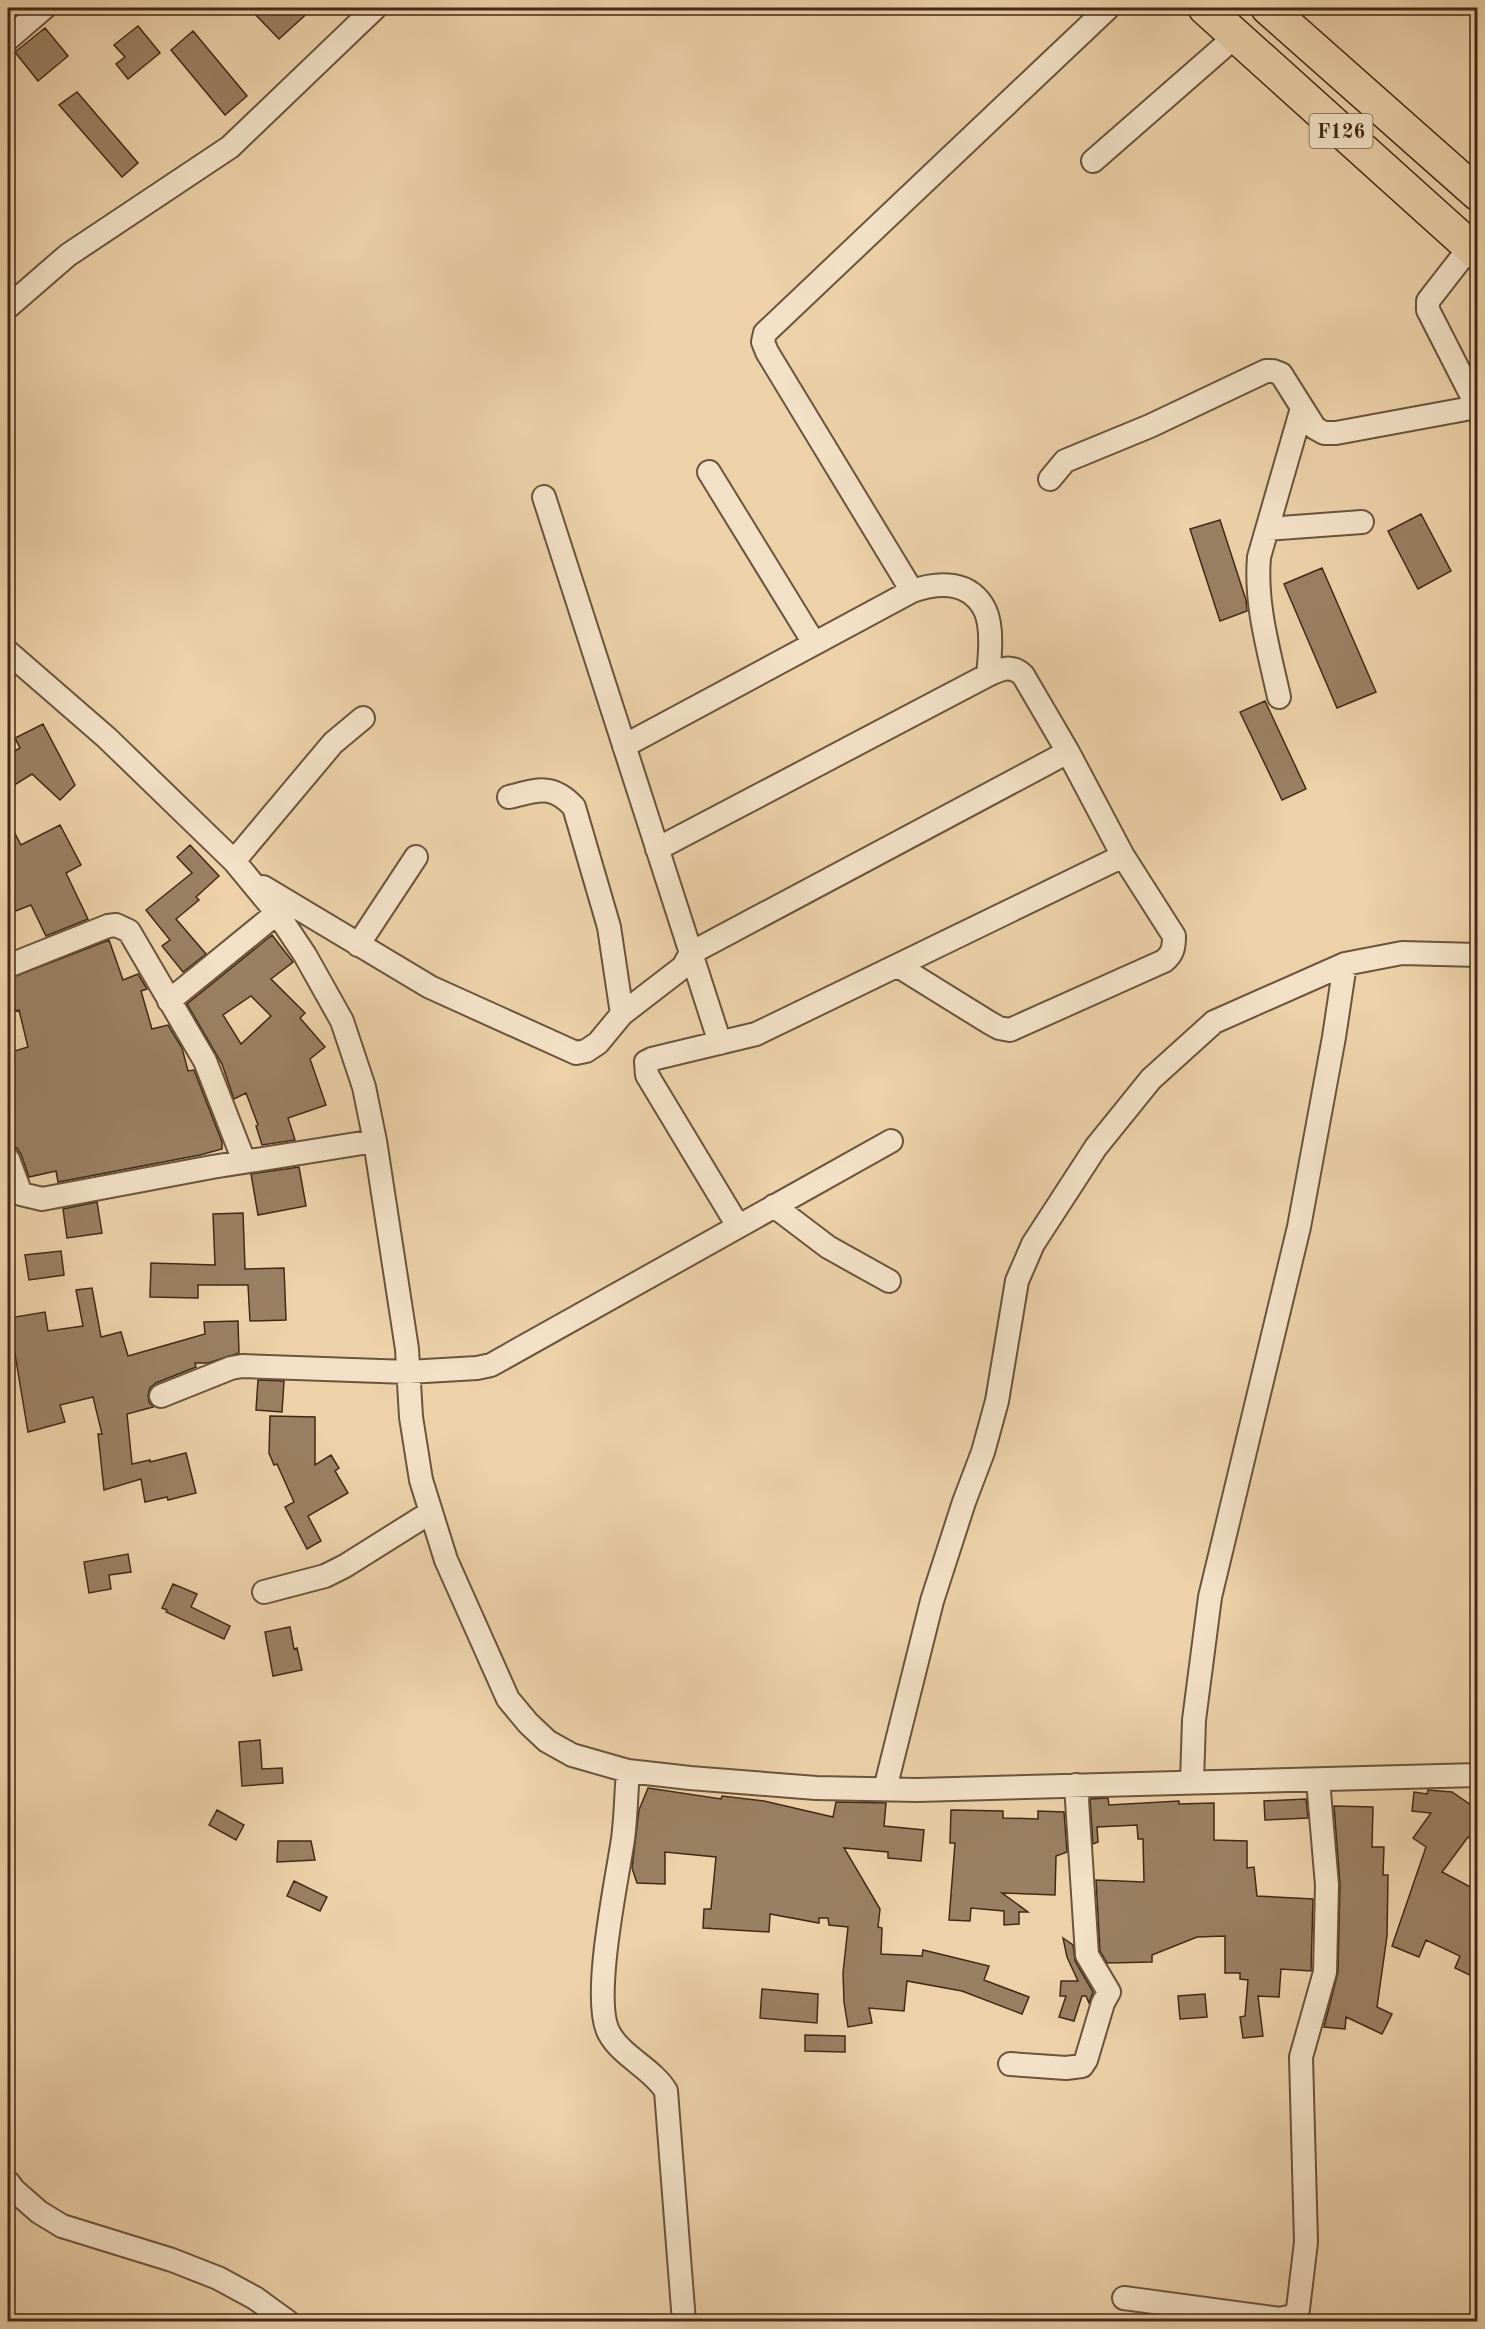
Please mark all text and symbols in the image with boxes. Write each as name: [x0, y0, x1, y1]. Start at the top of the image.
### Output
road number: F126: [1310, 114, 1372, 148]

